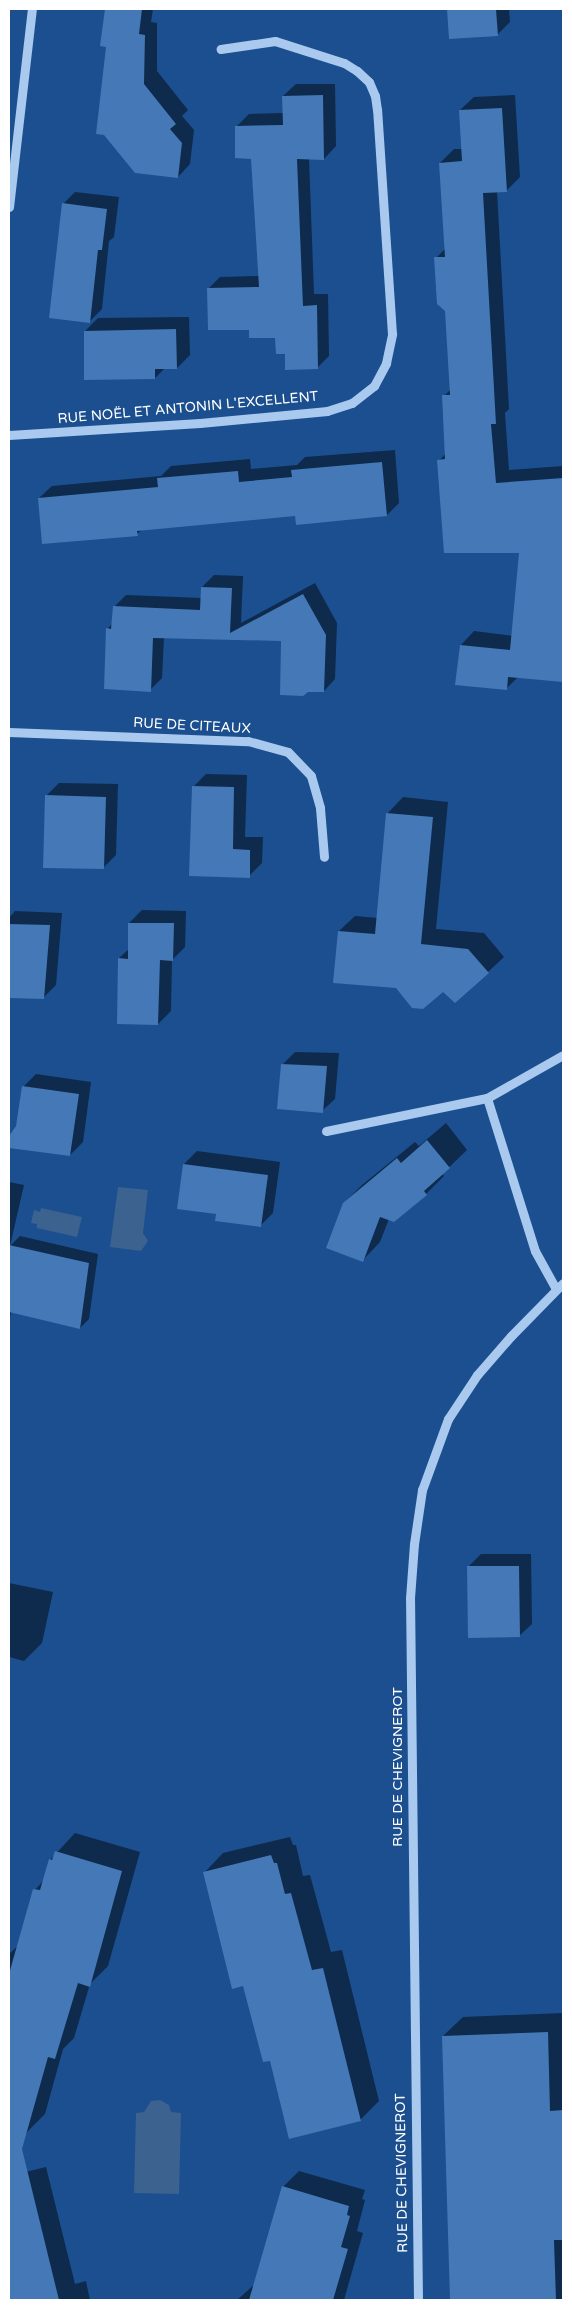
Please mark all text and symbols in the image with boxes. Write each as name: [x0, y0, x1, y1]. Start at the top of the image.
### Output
street label: RUE NOËL ET ANTONIN L'EXCELLENT: [57, 388, 319, 428]
street label: RUE DE CITEAUX: [133, 715, 251, 737]
street label: RUE DE CHEVIGNEROT: [390, 1687, 406, 1847]
street label: RUE DE CHEVIGNEROT: [392, 2093, 412, 2253]

